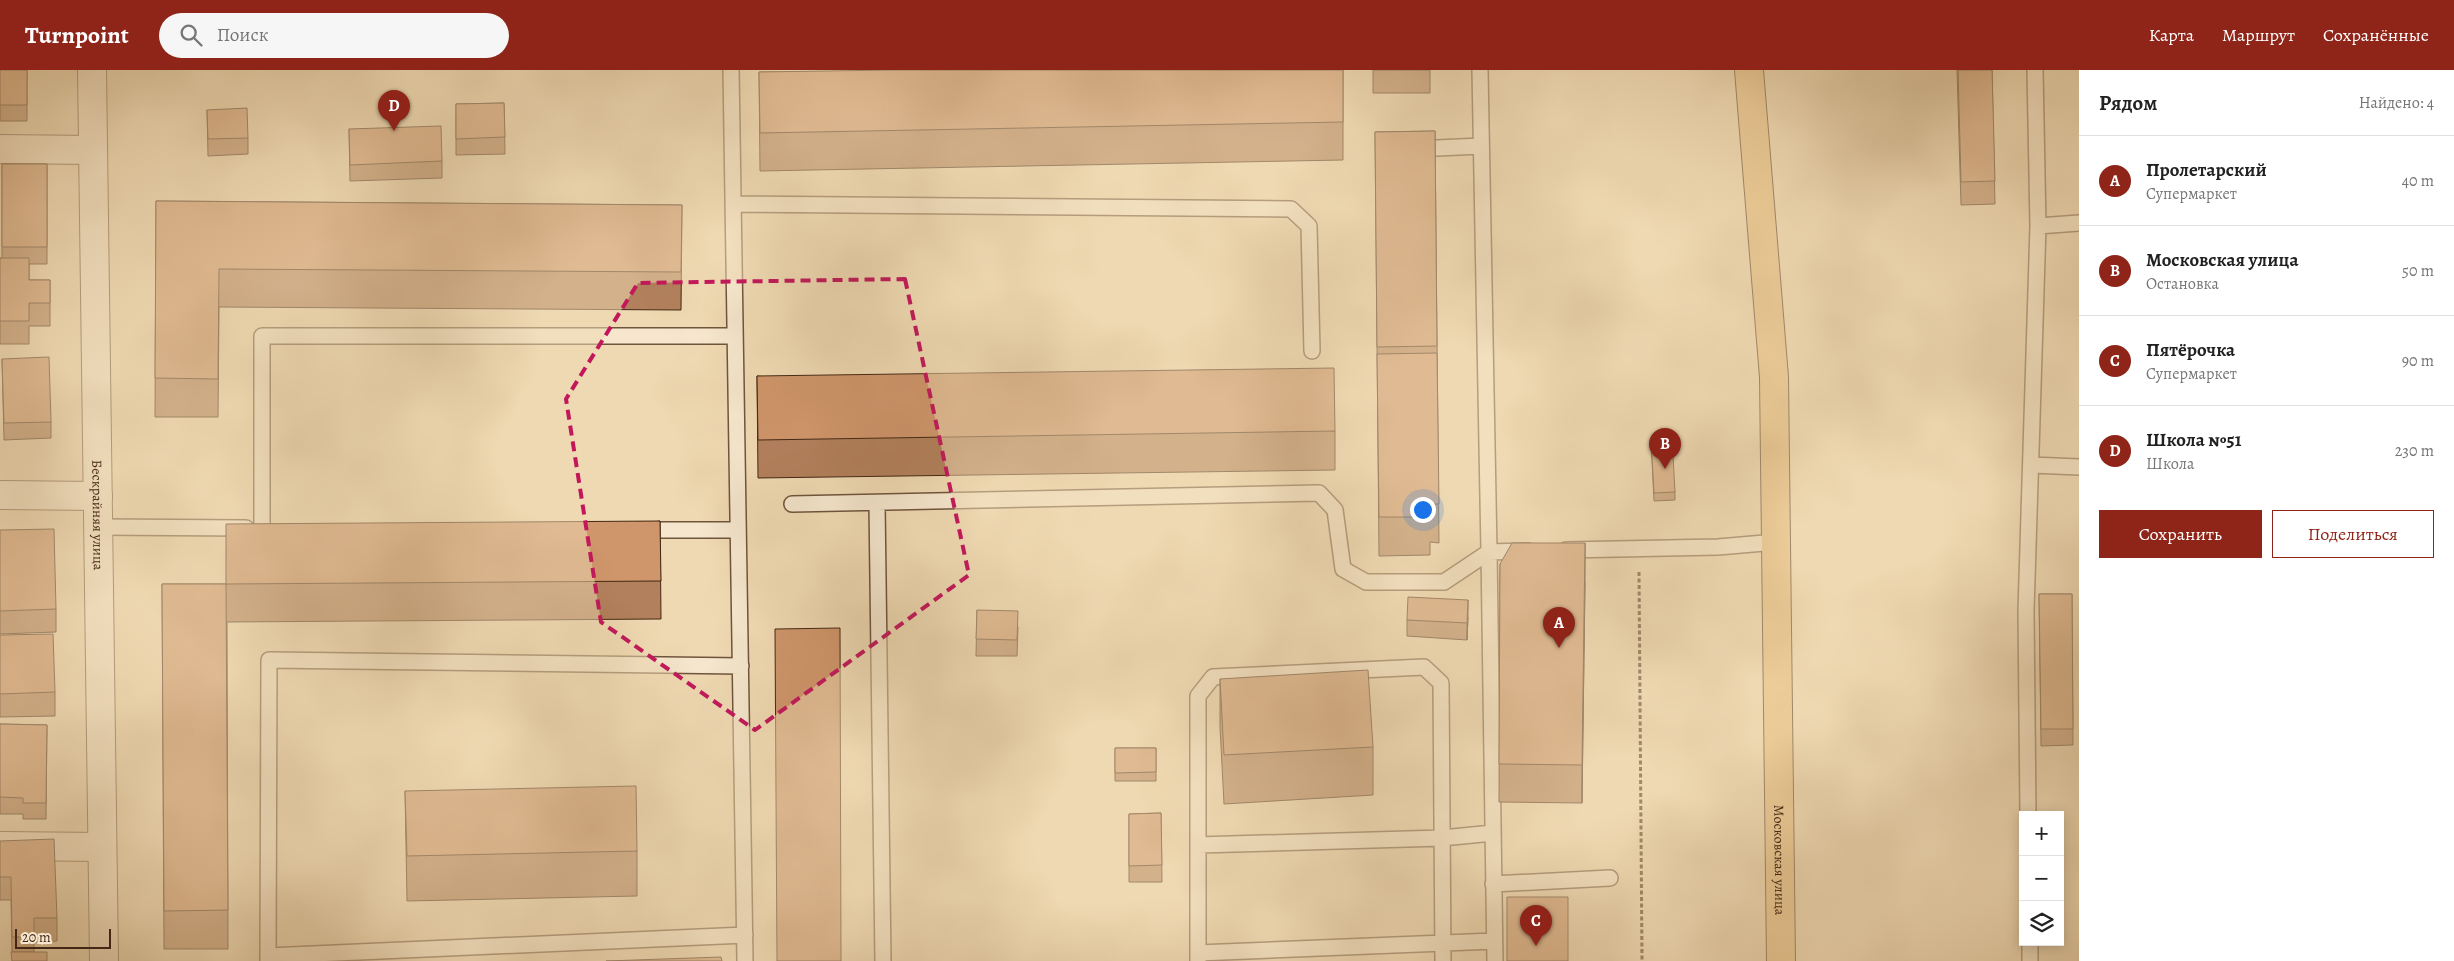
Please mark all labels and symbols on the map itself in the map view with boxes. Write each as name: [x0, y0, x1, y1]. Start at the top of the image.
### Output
pin: D: [378, 90, 410, 131]
pin: B: [1649, 428, 1681, 469]
street label: Бескрайняя улица: [88, 460, 108, 571]
your location: [1410, 497, 1436, 523]
pin: A: [1543, 607, 1575, 648]
street label: Московская улица: [1770, 805, 1790, 916]
pin: C: [1520, 905, 1552, 946]
scale bar: [15, 926, 111, 949]

